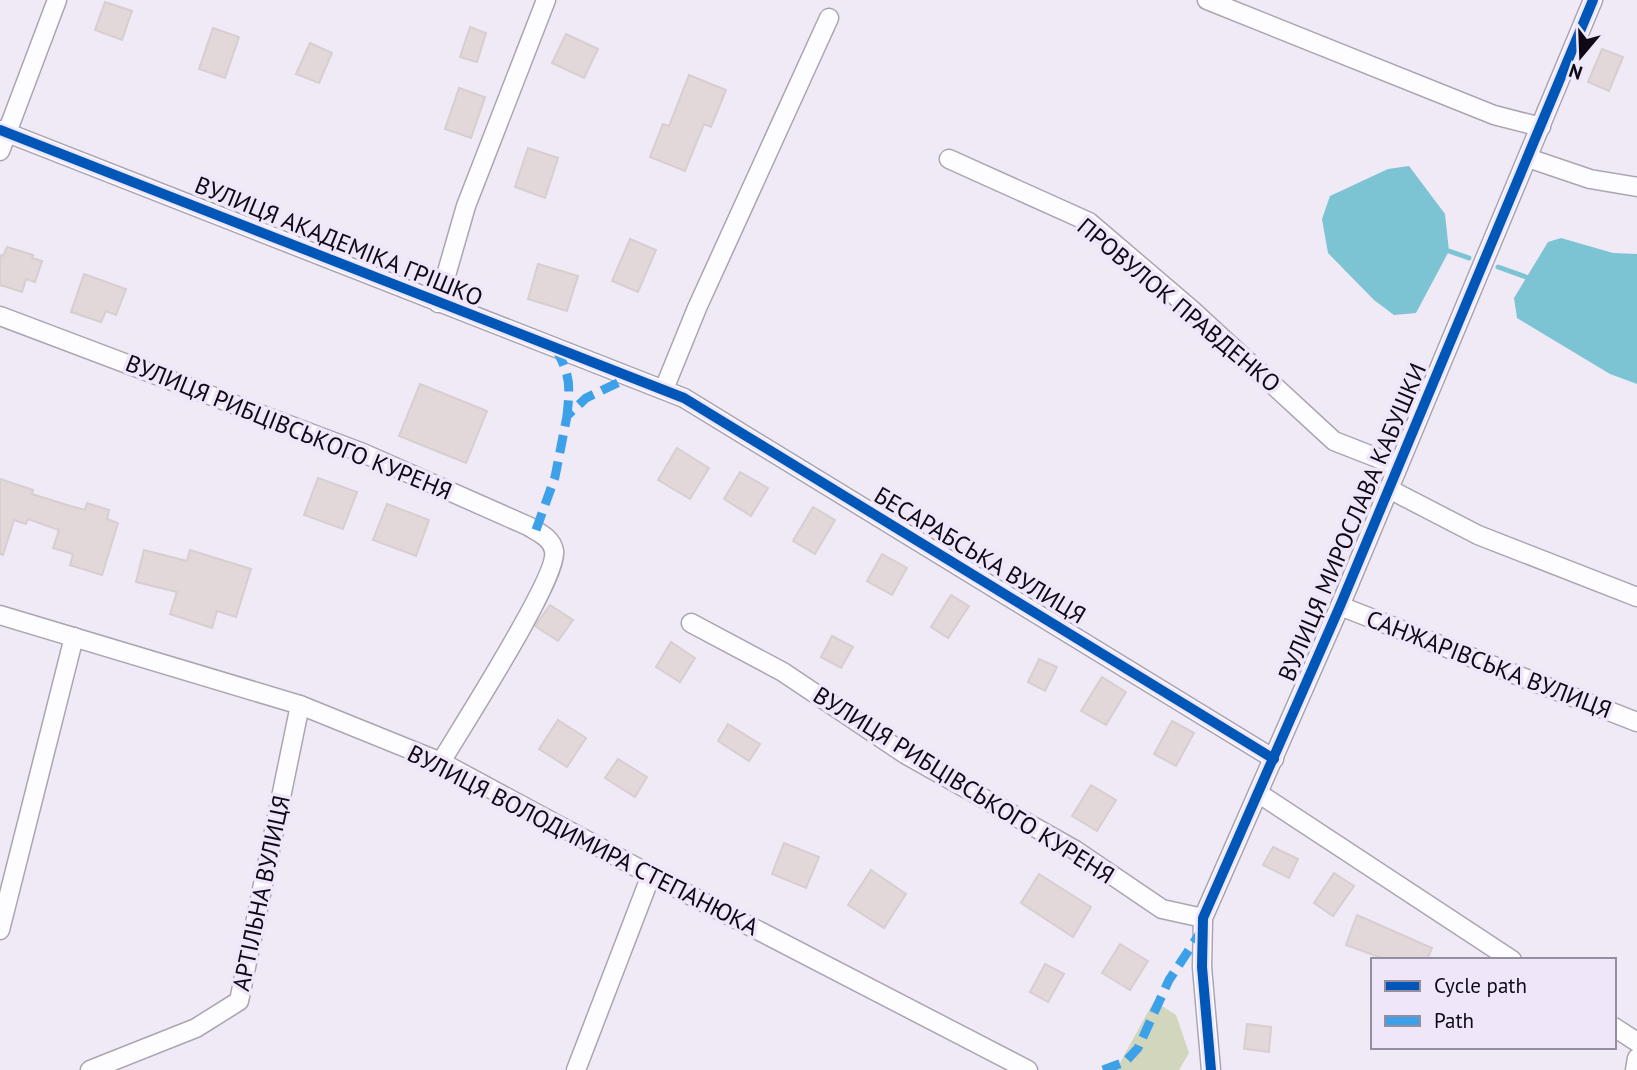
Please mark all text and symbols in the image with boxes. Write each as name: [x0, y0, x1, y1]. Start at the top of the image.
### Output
north arrow: [1546, 21, 1616, 91]
text: N: [1566, 59, 1585, 85]
street label: ВУЛИЦЯ АКАДЕМІКА ГРІШКО: [190, 169, 488, 313]
street label: ПРОВУЛОК ПРАВДЕНКО: [1071, 211, 1287, 399]
street label: ВУЛИЦЯ РИБЦІВСЬКОГО КУРЕНЯ: [121, 347, 457, 507]
street label: ВУЛИЦЯ МИРОСЛАВА КАБУШКИ: [1271, 358, 1433, 686]
street label: БЕСАРАБСЬКА ВУЛИЦЯ: [869, 480, 1091, 630]
street label: САНЖАРІВСЬКА ВУЛИЦЯ: [1362, 603, 1616, 725]
street label: ВУЛИЦЯ РИБЦІВСЬКОГО КУРЕНЯ: [808, 679, 1120, 891]
street label: ВУЛИЦЯ ВОЛОДИМИРА СТЕПАНЮКА: [402, 738, 764, 942]
street label: АРТІЛЬНА ВУЛИЦЯ: [225, 792, 297, 994]
legend: [1371, 958, 1616, 1049]
text: Cycle path: [1434, 972, 1527, 999]
text: Path: [1434, 1007, 1474, 1034]

